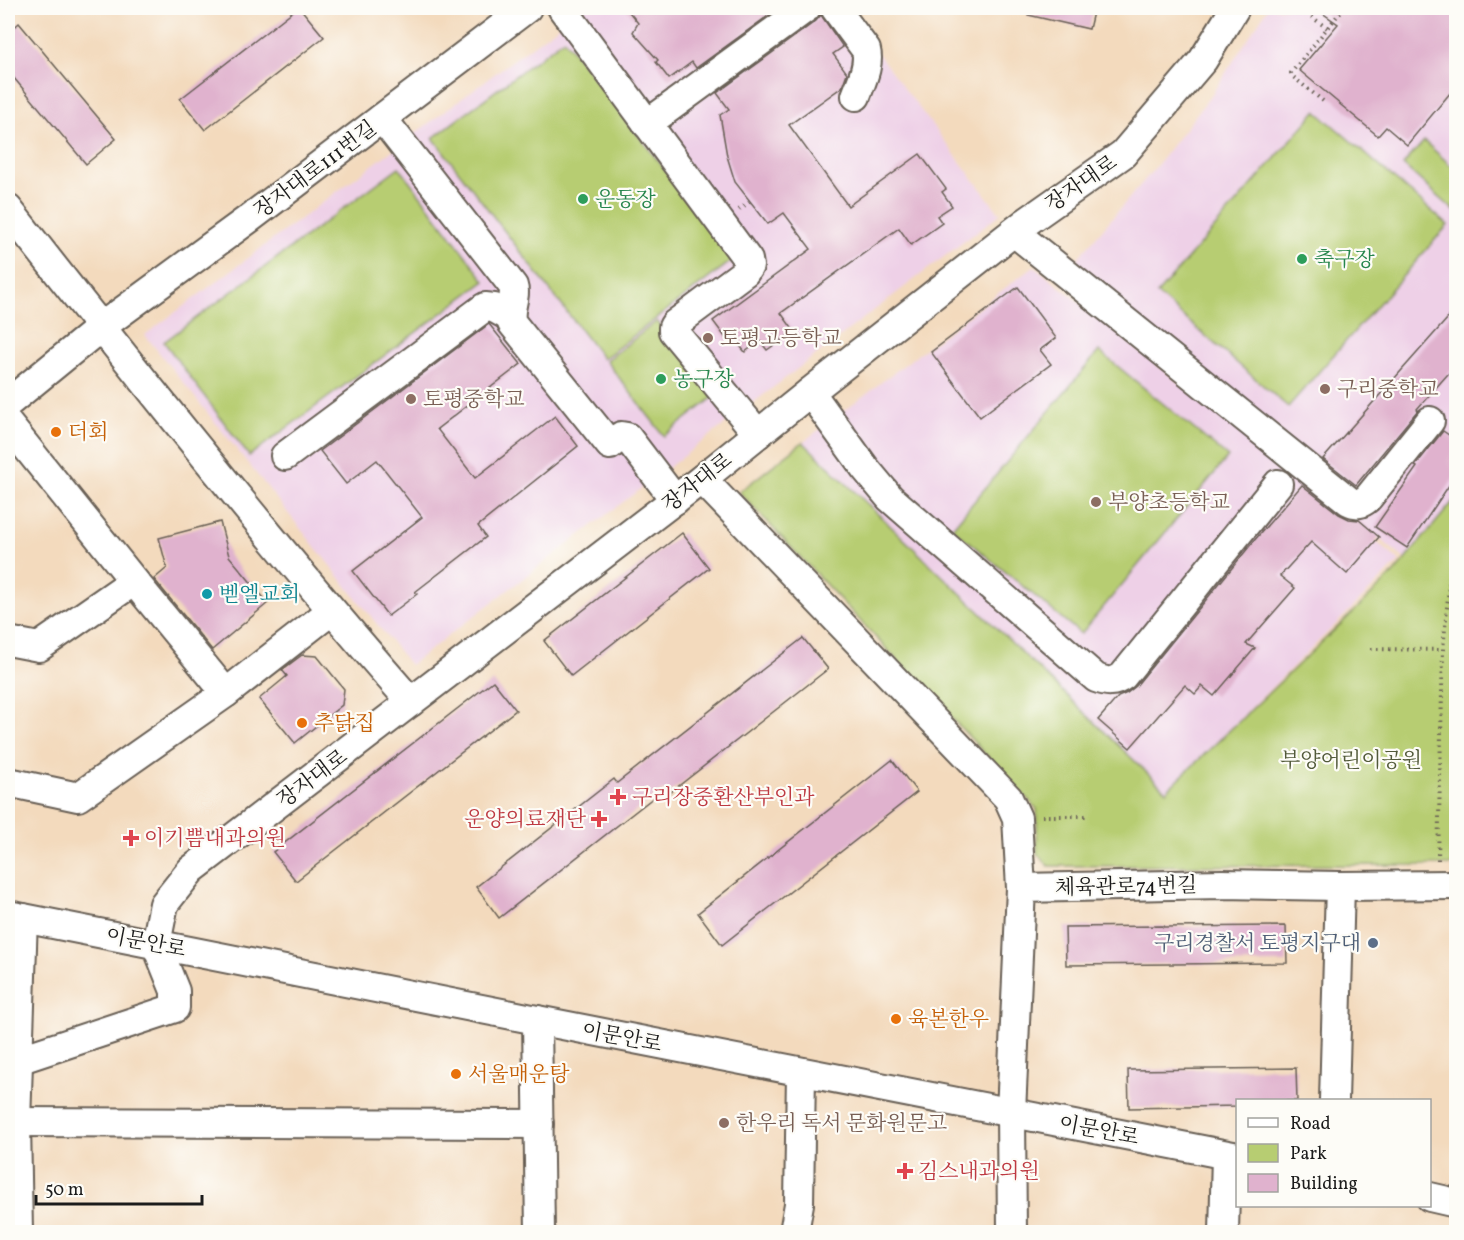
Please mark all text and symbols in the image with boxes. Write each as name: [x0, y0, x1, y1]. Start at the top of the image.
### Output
street label: 장자대로111번길: [249, 115, 383, 226]
street label: 장자대로: [1040, 149, 1123, 219]
place label: 운동장: [595, 186, 657, 215]
marker: 운동장: [576, 192, 590, 206]
place label: 축구장: [1314, 246, 1376, 275]
marker: 축구장: [1295, 252, 1309, 266]
place label: 토평고등학교: [720, 325, 842, 354]
marker: 토평고등학교: [701, 331, 715, 345]
place label: 농구장: [673, 366, 735, 395]
marker: 농구장: [654, 372, 668, 386]
place label: 구리중학교: [1337, 376, 1438, 405]
marker: 구리중학교: [1318, 382, 1332, 396]
place label: 토평중학교: [423, 386, 524, 415]
marker: 토평중학교: [404, 392, 418, 406]
place label: 더회: [68, 419, 109, 448]
marker: 더회: [49, 425, 63, 439]
street label: 장자대로: [657, 447, 739, 520]
place label: 부양초등학교: [1108, 489, 1230, 518]
marker: 부양초등학교: [1089, 495, 1103, 509]
place label: 벧엘교회: [219, 581, 300, 610]
marker: 벧엘교회: [200, 587, 214, 601]
place label: 추닭집: [314, 710, 375, 739]
marker: 추닭집: [295, 716, 309, 730]
street label: 장자대로: [272, 743, 354, 815]
park label: 부양어린이공원: [1280, 747, 1422, 776]
place label: 구리장중환산부인과: [632, 784, 815, 813]
marker: 구리장중환산부인과: [609, 788, 627, 806]
place label: 운양의료재단: [464, 806, 587, 835]
marker: 운양의료재단: [590, 810, 608, 828]
place label: 이기쁨내과의원: [144, 825, 286, 854]
marker: 이기쁨내과의원: [122, 829, 140, 847]
street label: 체육관로74번길: [1055, 872, 1197, 903]
street label: 이문안로: [103, 921, 188, 965]
place label: 구리경찰서 토평지구대: [1154, 930, 1361, 959]
marker: 구리경찰서 토평지구대: [1366, 936, 1380, 950]
place label: 육본한우: [908, 1006, 989, 1035]
marker: 육본한우: [889, 1012, 903, 1026]
street label: 이문안로: [579, 1016, 664, 1060]
place label: 서울매운탕: [468, 1061, 570, 1090]
marker: 서울매운탕: [449, 1067, 463, 1081]
legend: [1236, 1099, 1431, 1207]
street label: 이문안로: [1056, 1109, 1141, 1153]
place label: 한우리 독서 문화원문고: [736, 1110, 947, 1139]
text: Road: [1290, 1112, 1331, 1137]
marker: 한우리 독서 문화원문고: [717, 1116, 731, 1130]
text: Park: [1290, 1142, 1327, 1167]
place label: 김스내과의원: [918, 1158, 1040, 1187]
marker: 김스내과의원: [896, 1162, 914, 1180]
scale bar: [36, 1168, 202, 1206]
text: Building: [1290, 1172, 1358, 1197]
text: 50 m: [45, 1178, 84, 1203]

